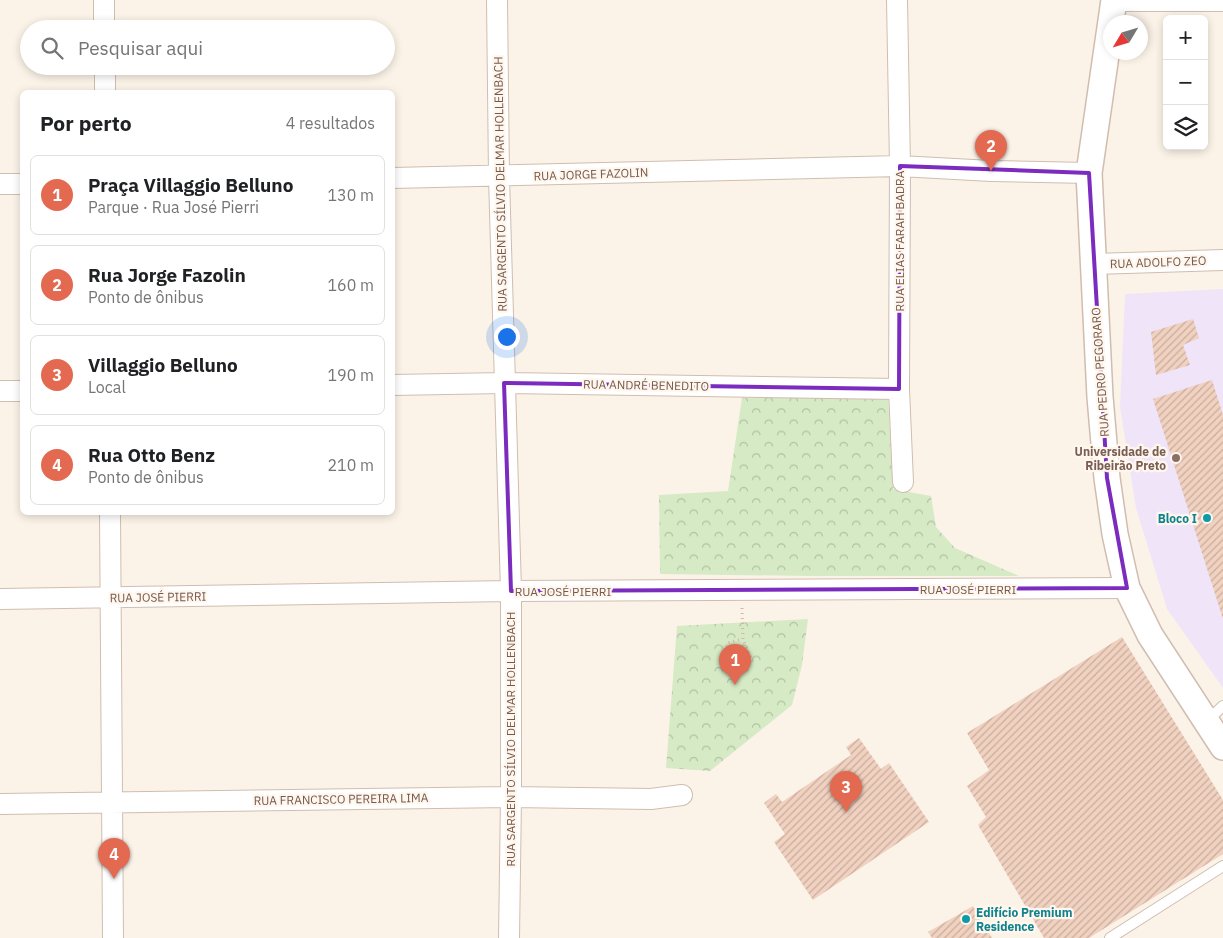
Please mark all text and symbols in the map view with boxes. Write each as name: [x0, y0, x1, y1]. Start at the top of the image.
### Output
north arrow: [1103, 15, 1148, 60]
map controls: [1163, 15, 1208, 150]
button: +: [1163, 15, 1208, 60]
search box: [20, 20, 395, 75]
icon: search: [38, 34, 66, 62]
text: Pesquisar aqui: [78, 36, 203, 60]
street label: RUA SARGENTO SÍLVIO DELMAR HOLLENBACH: [490, 56, 510, 312]
button: −: [1163, 60, 1208, 105]
button: layers: [1163, 105, 1208, 150]
text: Por perto: [40, 109, 132, 137]
text: 4 resultados: [286, 113, 375, 133]
pin: 2: [975, 130, 1007, 171]
street label: RUA JORGE FAZOLIN: [533, 165, 649, 183]
street label: RUA ELIAS FARAH BADRA: [892, 170, 907, 311]
text: Praça Villaggio Belluno: [88, 173, 293, 197]
text: 1: [52, 185, 62, 205]
text: 130 m: [327, 185, 374, 205]
text: Parque · Rua José Pierri: [88, 197, 259, 217]
street label: RUA ADOLFO ZEO: [1109, 253, 1207, 271]
text: Rua Jorge Fazolin: [88, 263, 246, 287]
text: 2: [52, 275, 62, 295]
text: 160 m: [327, 275, 374, 295]
text: Ponto de ônibus: [88, 287, 204, 307]
street label: RUA PEDRO PEGORARO: [1088, 307, 1112, 437]
your location: [494, 324, 520, 350]
text: Villaggio Belluno: [88, 353, 238, 377]
text: 3: [52, 365, 62, 385]
text: 190 m: [327, 365, 374, 385]
street label: RUA ANDRÉ BENEDITO: [583, 376, 709, 394]
text: Local: [88, 377, 126, 397]
text: Rua Otto Benz: [88, 443, 215, 467]
place label: Universidade de Ribeirão Preto: [1075, 444, 1166, 473]
marker: Universidade de Ribeirão Preto: [1170, 452, 1182, 464]
text: 4: [52, 455, 62, 475]
text: 210 m: [327, 455, 374, 475]
text: Ponto de ônibus: [88, 467, 204, 487]
place label: Bloco I: [1158, 511, 1197, 526]
marker: Bloco I: [1201, 512, 1213, 524]
street label: RUA JOSÉ PIERRI: [920, 582, 1017, 597]
street label: RUA JOSÉ PIERRI: [515, 584, 612, 599]
street label: RUA JOSÉ PIERRI: [110, 589, 207, 605]
street label: RUA SARGENTO SÍLVIO DELMAR HOLLENBACH: [503, 611, 518, 867]
pin: 1: [719, 644, 751, 685]
pin: 3: [830, 771, 862, 812]
street label: RUA FRANCISCO PEREIRA LIMA: [254, 790, 429, 808]
pin: 4: [98, 838, 130, 879]
place label: Edifício Premium Residence: [976, 905, 1072, 934]
marker: Edifício Premium Residence: [960, 913, 972, 925]

